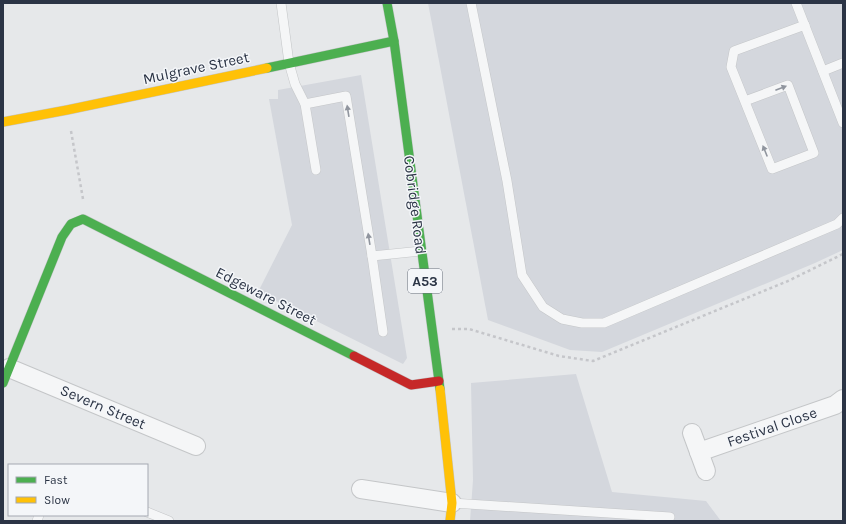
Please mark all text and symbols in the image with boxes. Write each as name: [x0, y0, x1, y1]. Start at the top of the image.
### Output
street label: Mulgrave Street: [141, 48, 251, 88]
one-way arrow: [776, 84, 788, 90]
one-way arrow: [345, 105, 351, 117]
one-way arrow: [761, 144, 767, 156]
street label: Cobridge Road: [400, 155, 430, 255]
one-way arrow: [366, 233, 372, 245]
street label: Edgeware Street: [213, 263, 320, 329]
road number: A53: [408, 269, 442, 293]
street label: Severn Street: [57, 381, 149, 433]
street label: Festival Close: [725, 403, 819, 451]
legend: [8, 464, 148, 516]
text: Fast: [44, 473, 68, 487]
text: Slow: [44, 493, 70, 507]

